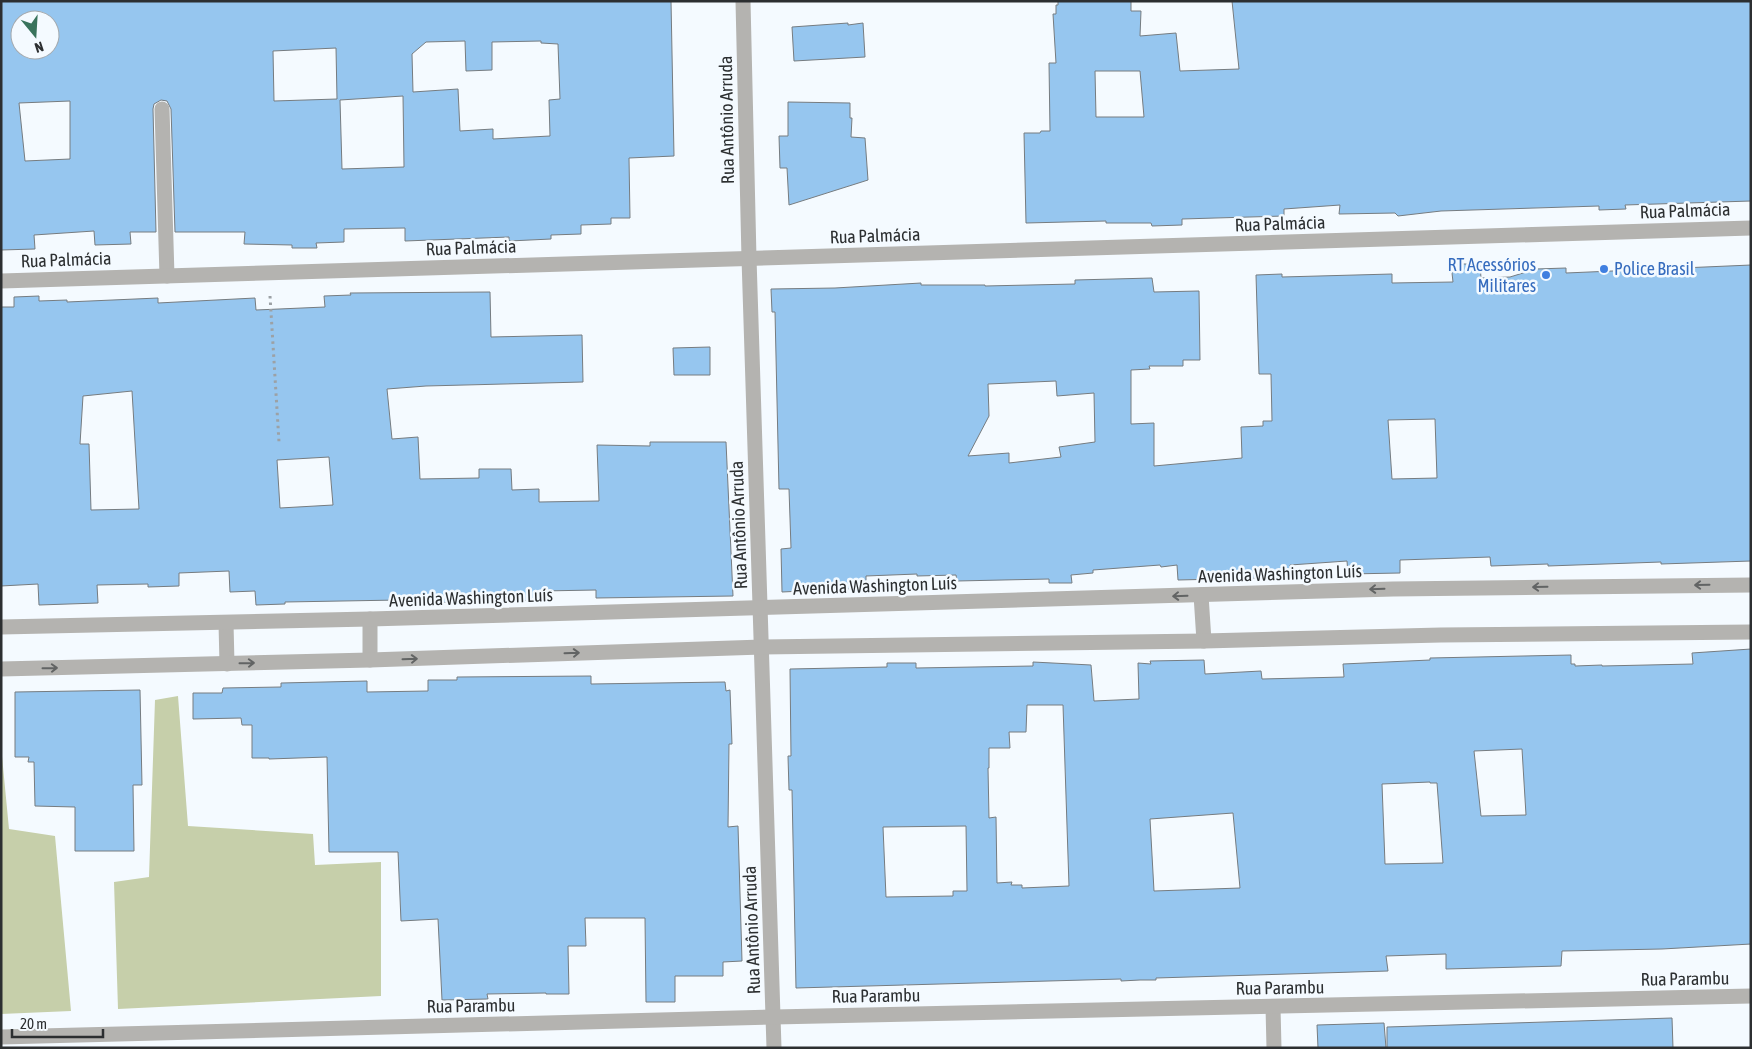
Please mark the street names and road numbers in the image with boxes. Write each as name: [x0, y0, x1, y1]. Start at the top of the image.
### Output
street label: Rua Antônio Arruda: [715, 56, 738, 184]
street label: Rua Palmácia: [1639, 198, 1731, 223]
street label: Rua Palmácia: [1234, 211, 1326, 236]
street label: Rua Palmácia: [829, 223, 921, 248]
street label: Rua Palmácia: [425, 235, 517, 260]
street label: Rua Palmácia: [20, 247, 112, 272]
street label: Rua Antônio Arruda: [726, 460, 751, 590]
street label: Avenida Washington Luís: [1198, 560, 1362, 587]
street label: Avenida Washington Luís: [793, 572, 957, 599]
street label: Avenida Washington Luís: [389, 584, 553, 611]
street label: Rua Antônio Arruda: [739, 865, 764, 995]
street label: Rua Parambu: [1640, 967, 1730, 990]
street label: Rua Parambu: [1235, 976, 1325, 999]
street label: Rua Parambu: [831, 984, 921, 1007]
street label: Rua Parambu: [426, 994, 516, 1017]

